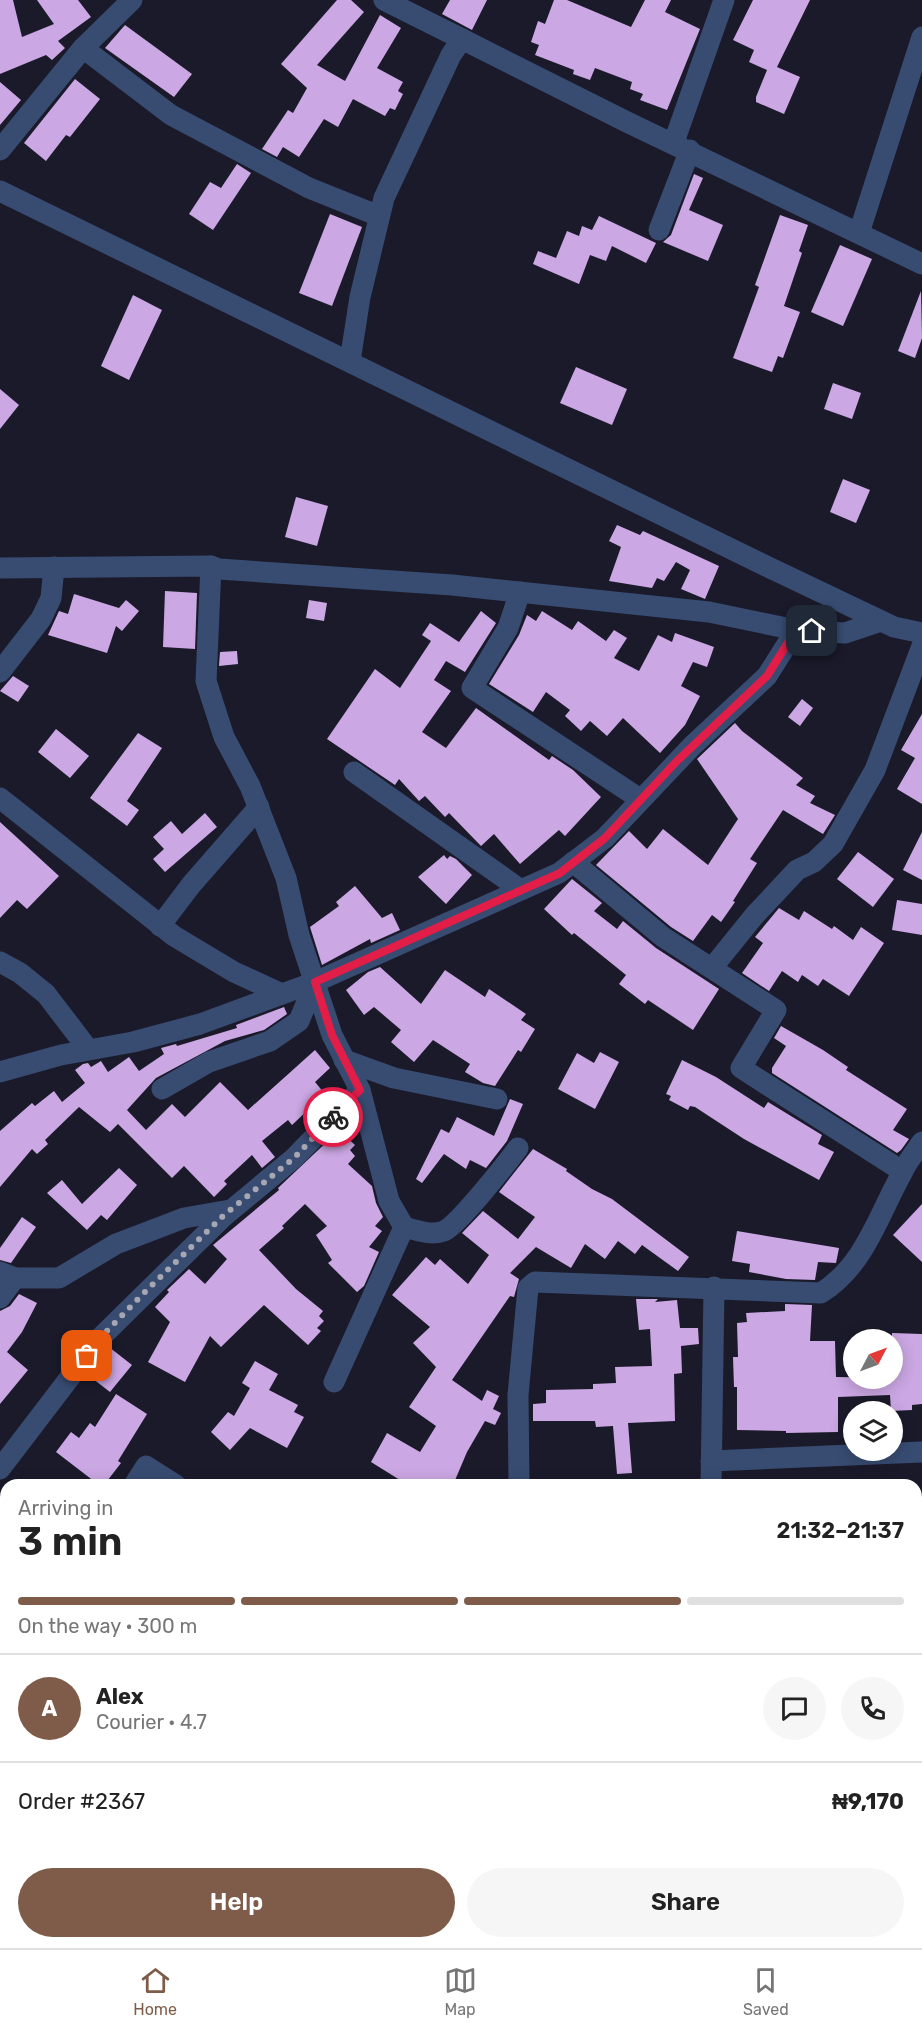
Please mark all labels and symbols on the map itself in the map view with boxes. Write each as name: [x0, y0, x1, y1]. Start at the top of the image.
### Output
pin: [786, 605, 837, 656]
courier: [303, 1087, 363, 1147]
north arrow: [843, 1329, 903, 1389]
pin: [61, 1330, 112, 1381]

